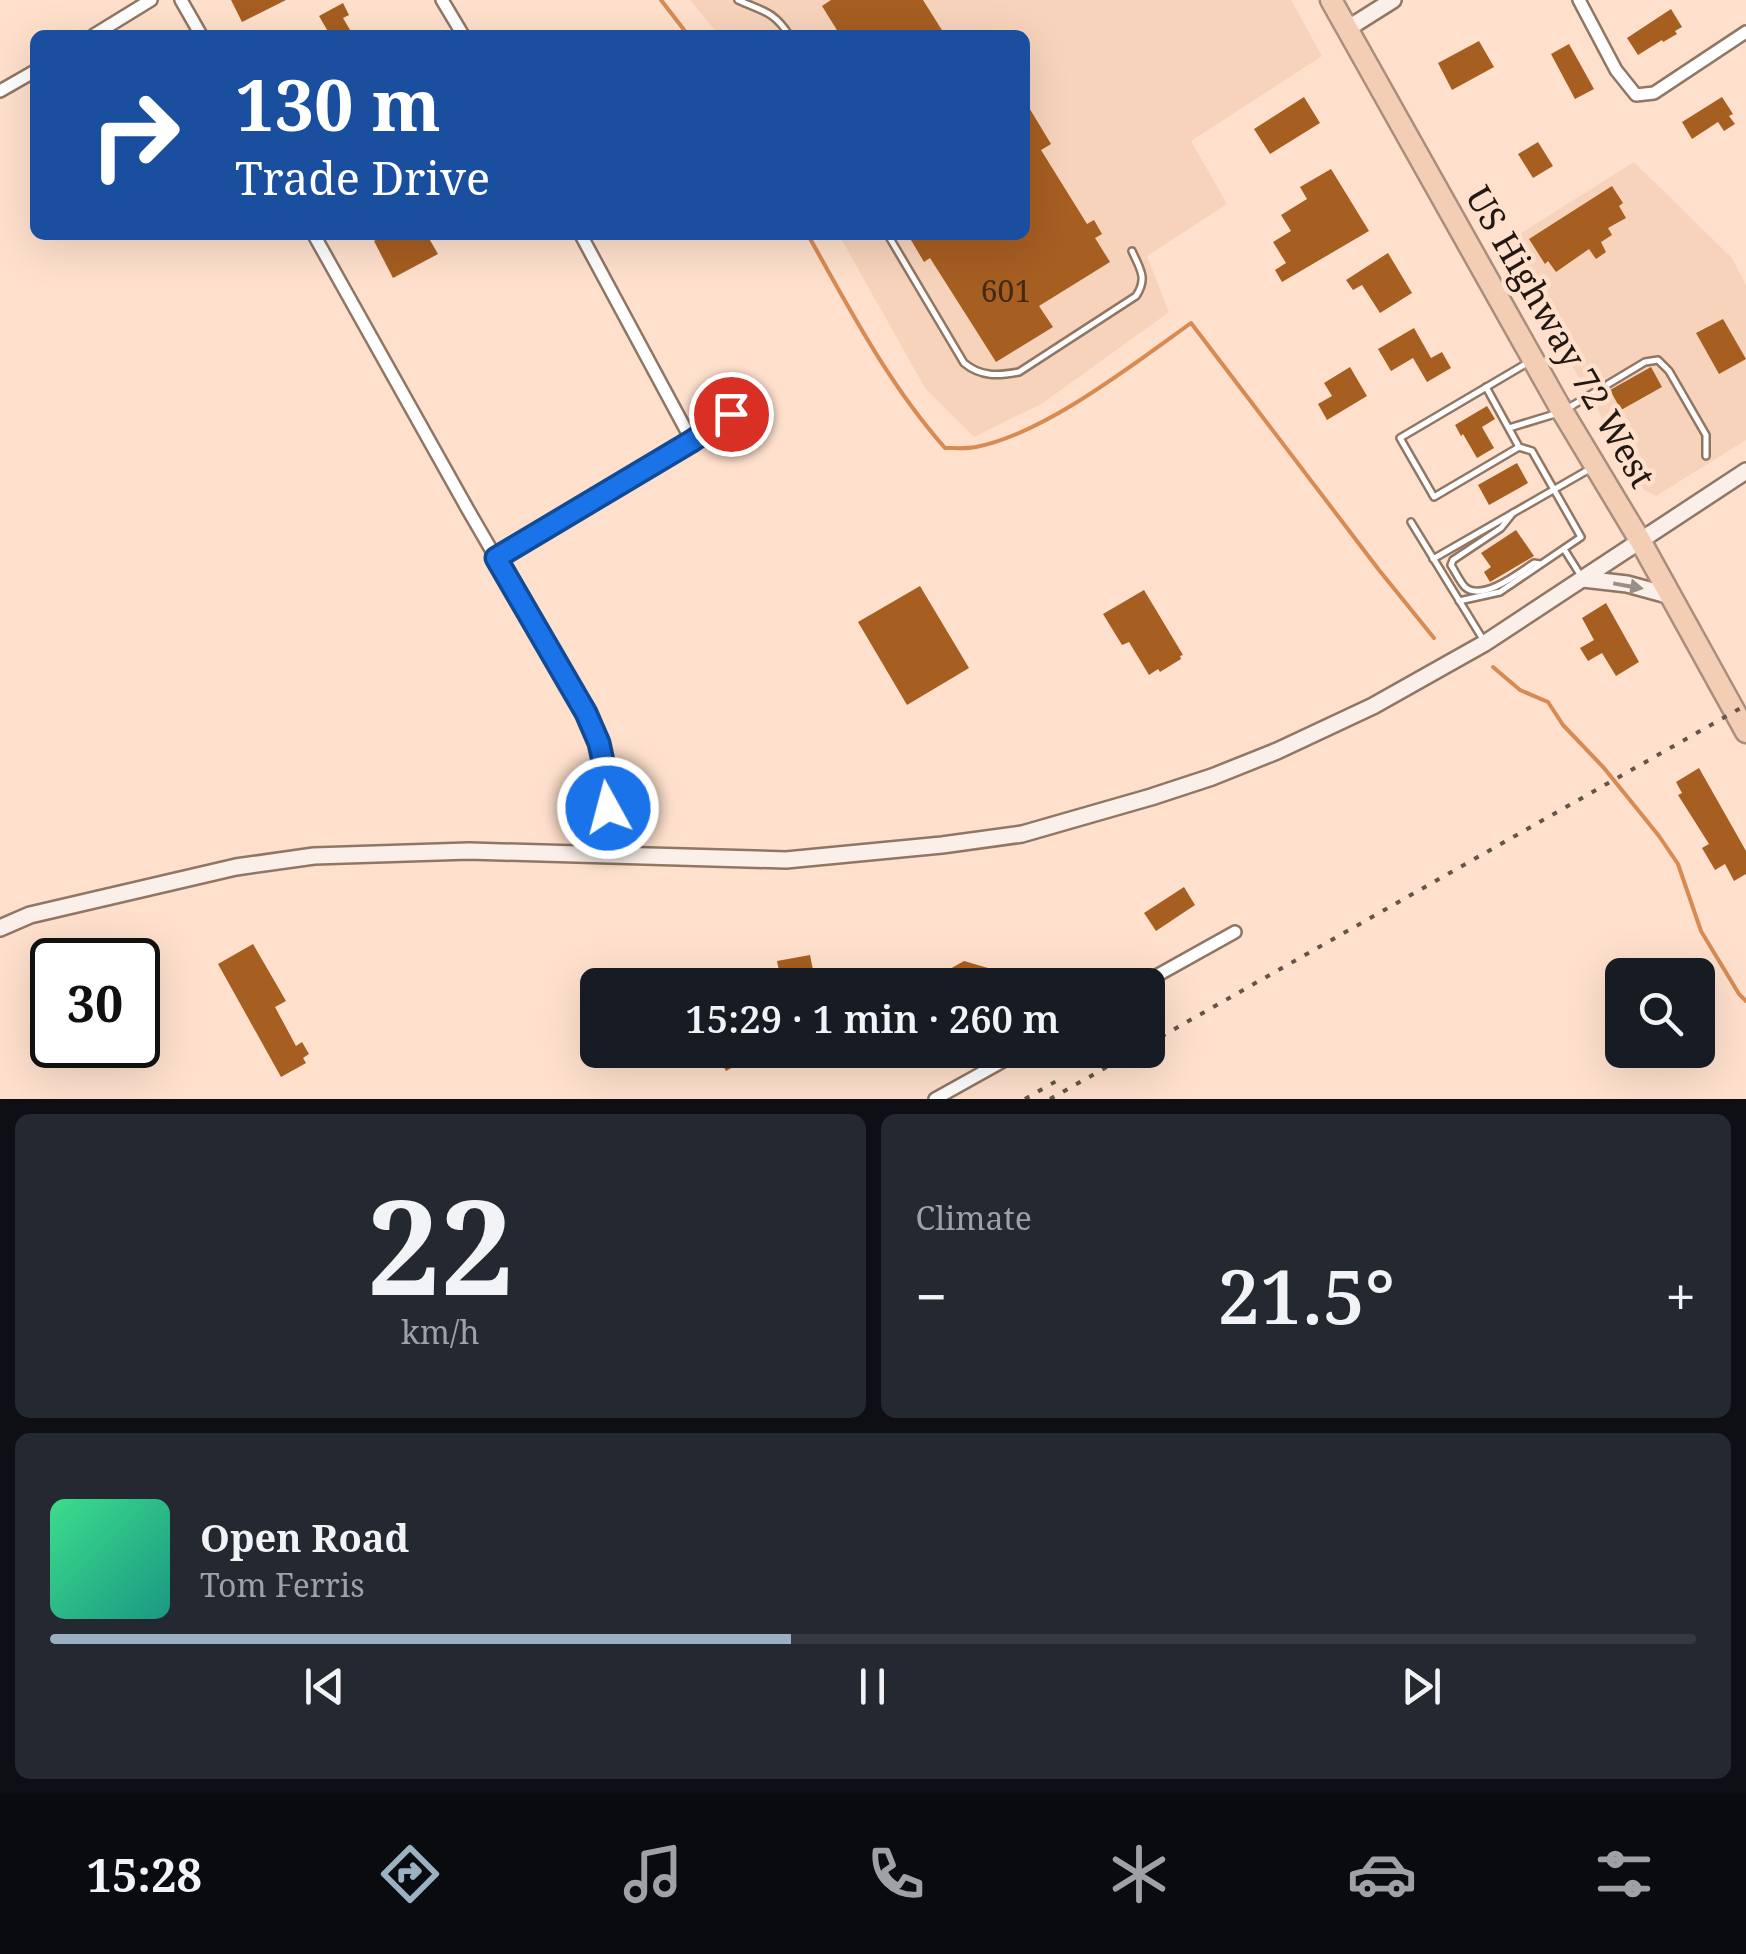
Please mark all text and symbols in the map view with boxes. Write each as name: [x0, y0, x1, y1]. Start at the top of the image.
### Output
text: 130 m: [235, 56, 441, 152]
icon: right: [70, 70, 200, 200]
text: Trade Drive: [235, 147, 490, 208]
street label: US Highway 72 West: [1456, 177, 1667, 496]
house number: 601: [981, 270, 1031, 311]
pin: [689, 372, 774, 457]
icon: arrive: [704, 387, 759, 442]
one-way arrow: [1612, 579, 1644, 594]
position arrow: [556, 756, 660, 860]
speed limit sign: 30: [30, 938, 160, 1068]
map controls: [1605, 958, 1715, 1068]
button: search: [1605, 958, 1715, 1068]
text: 15:29 · 1 min · 260 m: [685, 992, 1060, 1044]
text: 22: [367, 1156, 514, 1333]
text: Climate: [916, 1196, 1032, 1239]
text: 21.5°: [1218, 1244, 1395, 1346]
text: −: [916, 1258, 947, 1333]
text: +: [1665, 1258, 1696, 1333]
text: km/h: [401, 1310, 480, 1353]
text: Open Road: [200, 1511, 409, 1563]
text: Tom Ferris: [200, 1563, 365, 1606]
icon: previous: [297, 1659, 352, 1714]
icon: pause: [845, 1659, 900, 1714]
icon: next: [1394, 1659, 1449, 1714]
icon: directions: [375, 1839, 445, 1909]
icon: music: [618, 1839, 688, 1909]
icon: phone: [861, 1839, 931, 1909]
icon: climate: [1104, 1839, 1174, 1909]
icon: car: [1347, 1839, 1417, 1909]
icon: filters: [1589, 1839, 1659, 1909]
text: 15:28: [86, 1844, 202, 1905]

